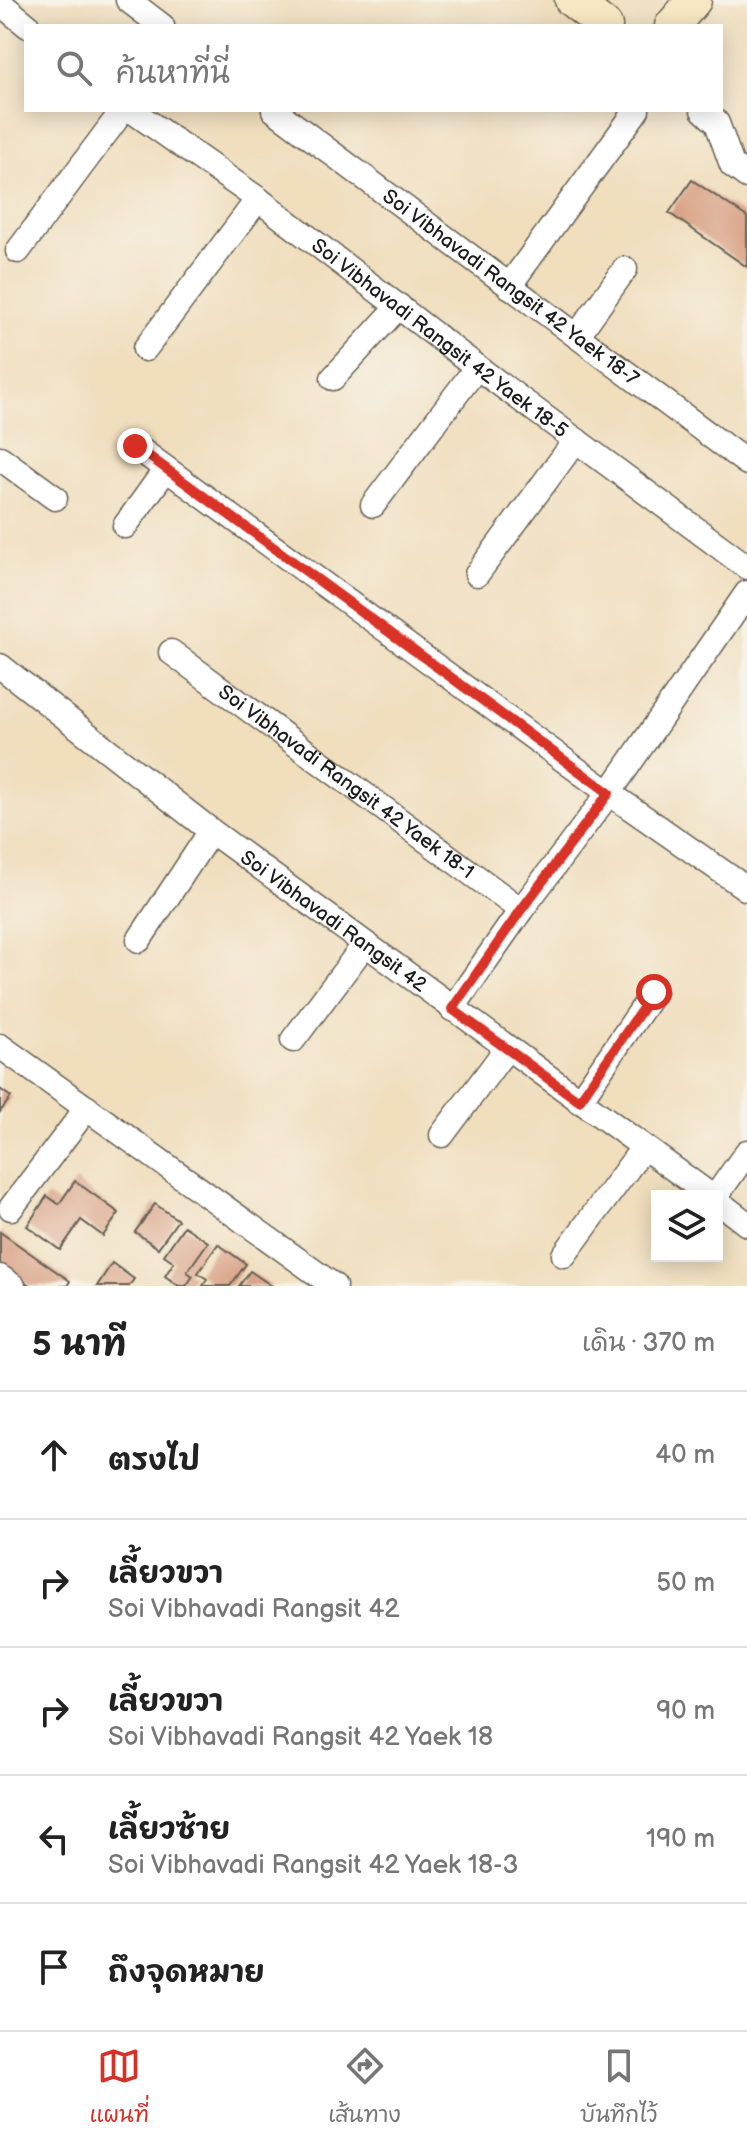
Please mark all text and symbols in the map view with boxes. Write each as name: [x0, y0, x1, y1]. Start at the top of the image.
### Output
search box: [24, 24, 723, 112]
icon: search: [52, 46, 96, 90]
text: ค้นหาที่นี่: [116, 56, 230, 92]
street label: Soi Vibhavadi Rangsit 42 Yaek 18-7: [378, 184, 644, 391]
street label: Soi Vibhavadi Rangsit 42 Yaek 18-5: [307, 234, 572, 443]
route end: [117, 428, 153, 464]
street label: Soi Vibhavadi Rangsit 42 Yaek 18-1: [213, 680, 478, 884]
street label: Soi Vibhavadi Rangsit 42: [236, 846, 431, 998]
route start: [636, 974, 672, 1010]
map controls: [651, 1190, 723, 1262]
button: layers: [651, 1190, 723, 1262]
text: 5 นาที: [32, 1324, 126, 1365]
text: เดิน · 370 m: [582, 1328, 715, 1359]
icon: ahead: [32, 1433, 76, 1477]
text: 40 m: [655, 1440, 715, 1471]
text: ตรงไป: [108, 1443, 200, 1479]
text: เลี้ยวขวา: [108, 1556, 223, 1592]
icon: right: [32, 1561, 76, 1605]
text: 50 m: [656, 1568, 715, 1599]
text: Soi Vibhavadi Rangsit 42: [108, 1594, 400, 1625]
text: เลี้ยวขวา: [108, 1684, 223, 1720]
icon: right: [32, 1689, 76, 1733]
text: 90 m: [656, 1696, 715, 1727]
text: Soi Vibhavadi Rangsit 42 Yaek 18: [108, 1722, 493, 1753]
text: เลี้ยวซ้าย: [108, 1812, 230, 1848]
icon: left: [32, 1817, 76, 1861]
text: 190 m: [646, 1824, 715, 1855]
text: Soi Vibhavadi Rangsit 42 Yaek 18-3: [108, 1850, 519, 1881]
icon: arrive: [32, 1945, 76, 1989]
text: ถึงจุดหมาย: [108, 1955, 265, 1991]
tab: แผนที่: [90, 2044, 149, 2130]
tab: เส้นทาง: [328, 2044, 401, 2130]
tab: บันทึกไว้: [580, 2044, 657, 2130]

